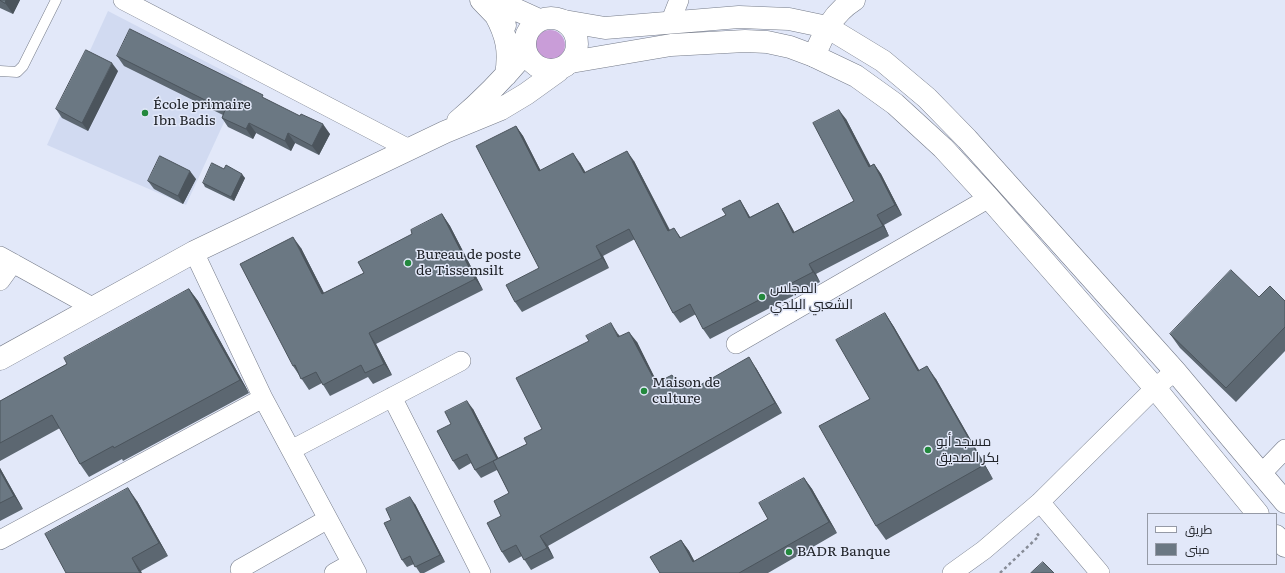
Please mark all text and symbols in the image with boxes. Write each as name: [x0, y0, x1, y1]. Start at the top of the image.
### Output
place label: École primaire Ibn Badis: [153, 97, 251, 130]
marker: École primaire Ibn Badis: [140, 108, 150, 118]
place label: Bureau de poste de Tissemsilt: [416, 247, 521, 280]
marker: Bureau de poste de Tissemsilt: [403, 258, 413, 268]
place label: المجلس الشعبي البلدي: [770, 281, 853, 314]
marker: المجلس الشعبي البلدي: [757, 292, 767, 302]
place label: Maison de culture: [652, 375, 720, 408]
marker: Maison de culture: [639, 386, 649, 396]
place label: مسجد أبو بكر الصديق: [936, 434, 999, 466]
marker: مسجد أبو بكر الصديق: [923, 445, 933, 455]
legend: [1147, 513, 1277, 565]
text: طريق: [1185, 520, 1212, 538]
text: مبنى: [1185, 540, 1210, 558]
place label: BADR Banque: [797, 544, 890, 560]
marker: BADR Banque: [784, 547, 794, 557]

